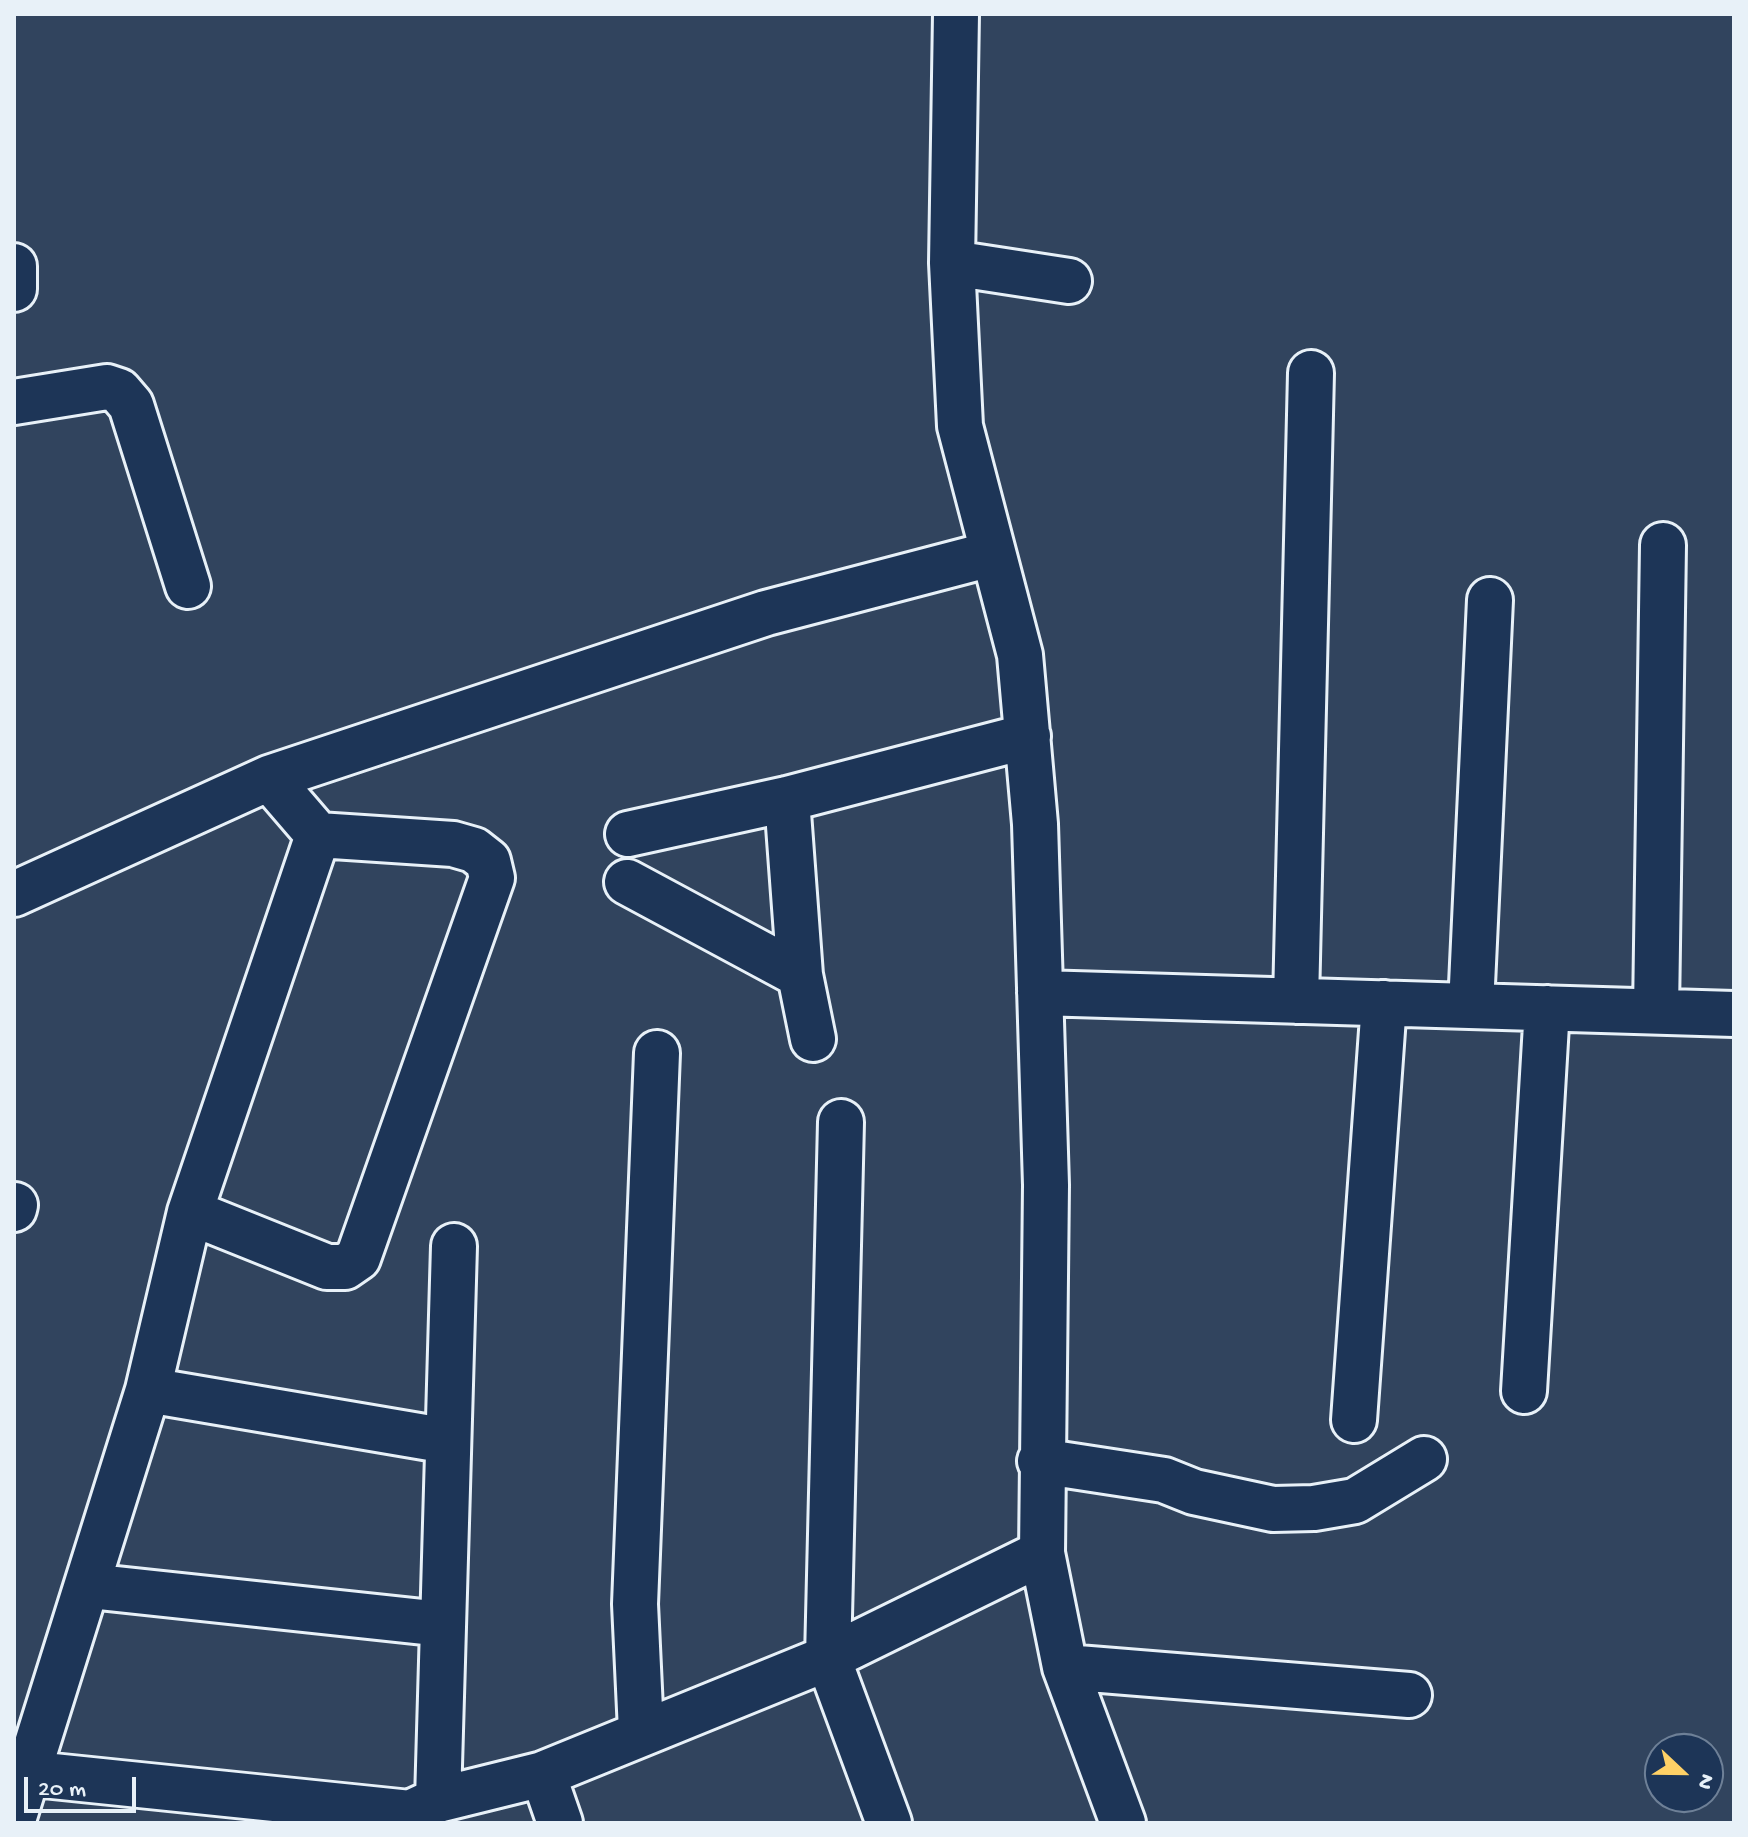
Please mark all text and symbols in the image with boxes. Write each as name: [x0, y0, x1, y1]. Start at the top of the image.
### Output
north arrow: [1644, 1733, 1724, 1813]
scale bar: [28, 1761, 140, 1811]
text: N: [1690, 1770, 1719, 1793]
text: 20 m: [38, 1776, 86, 1805]

